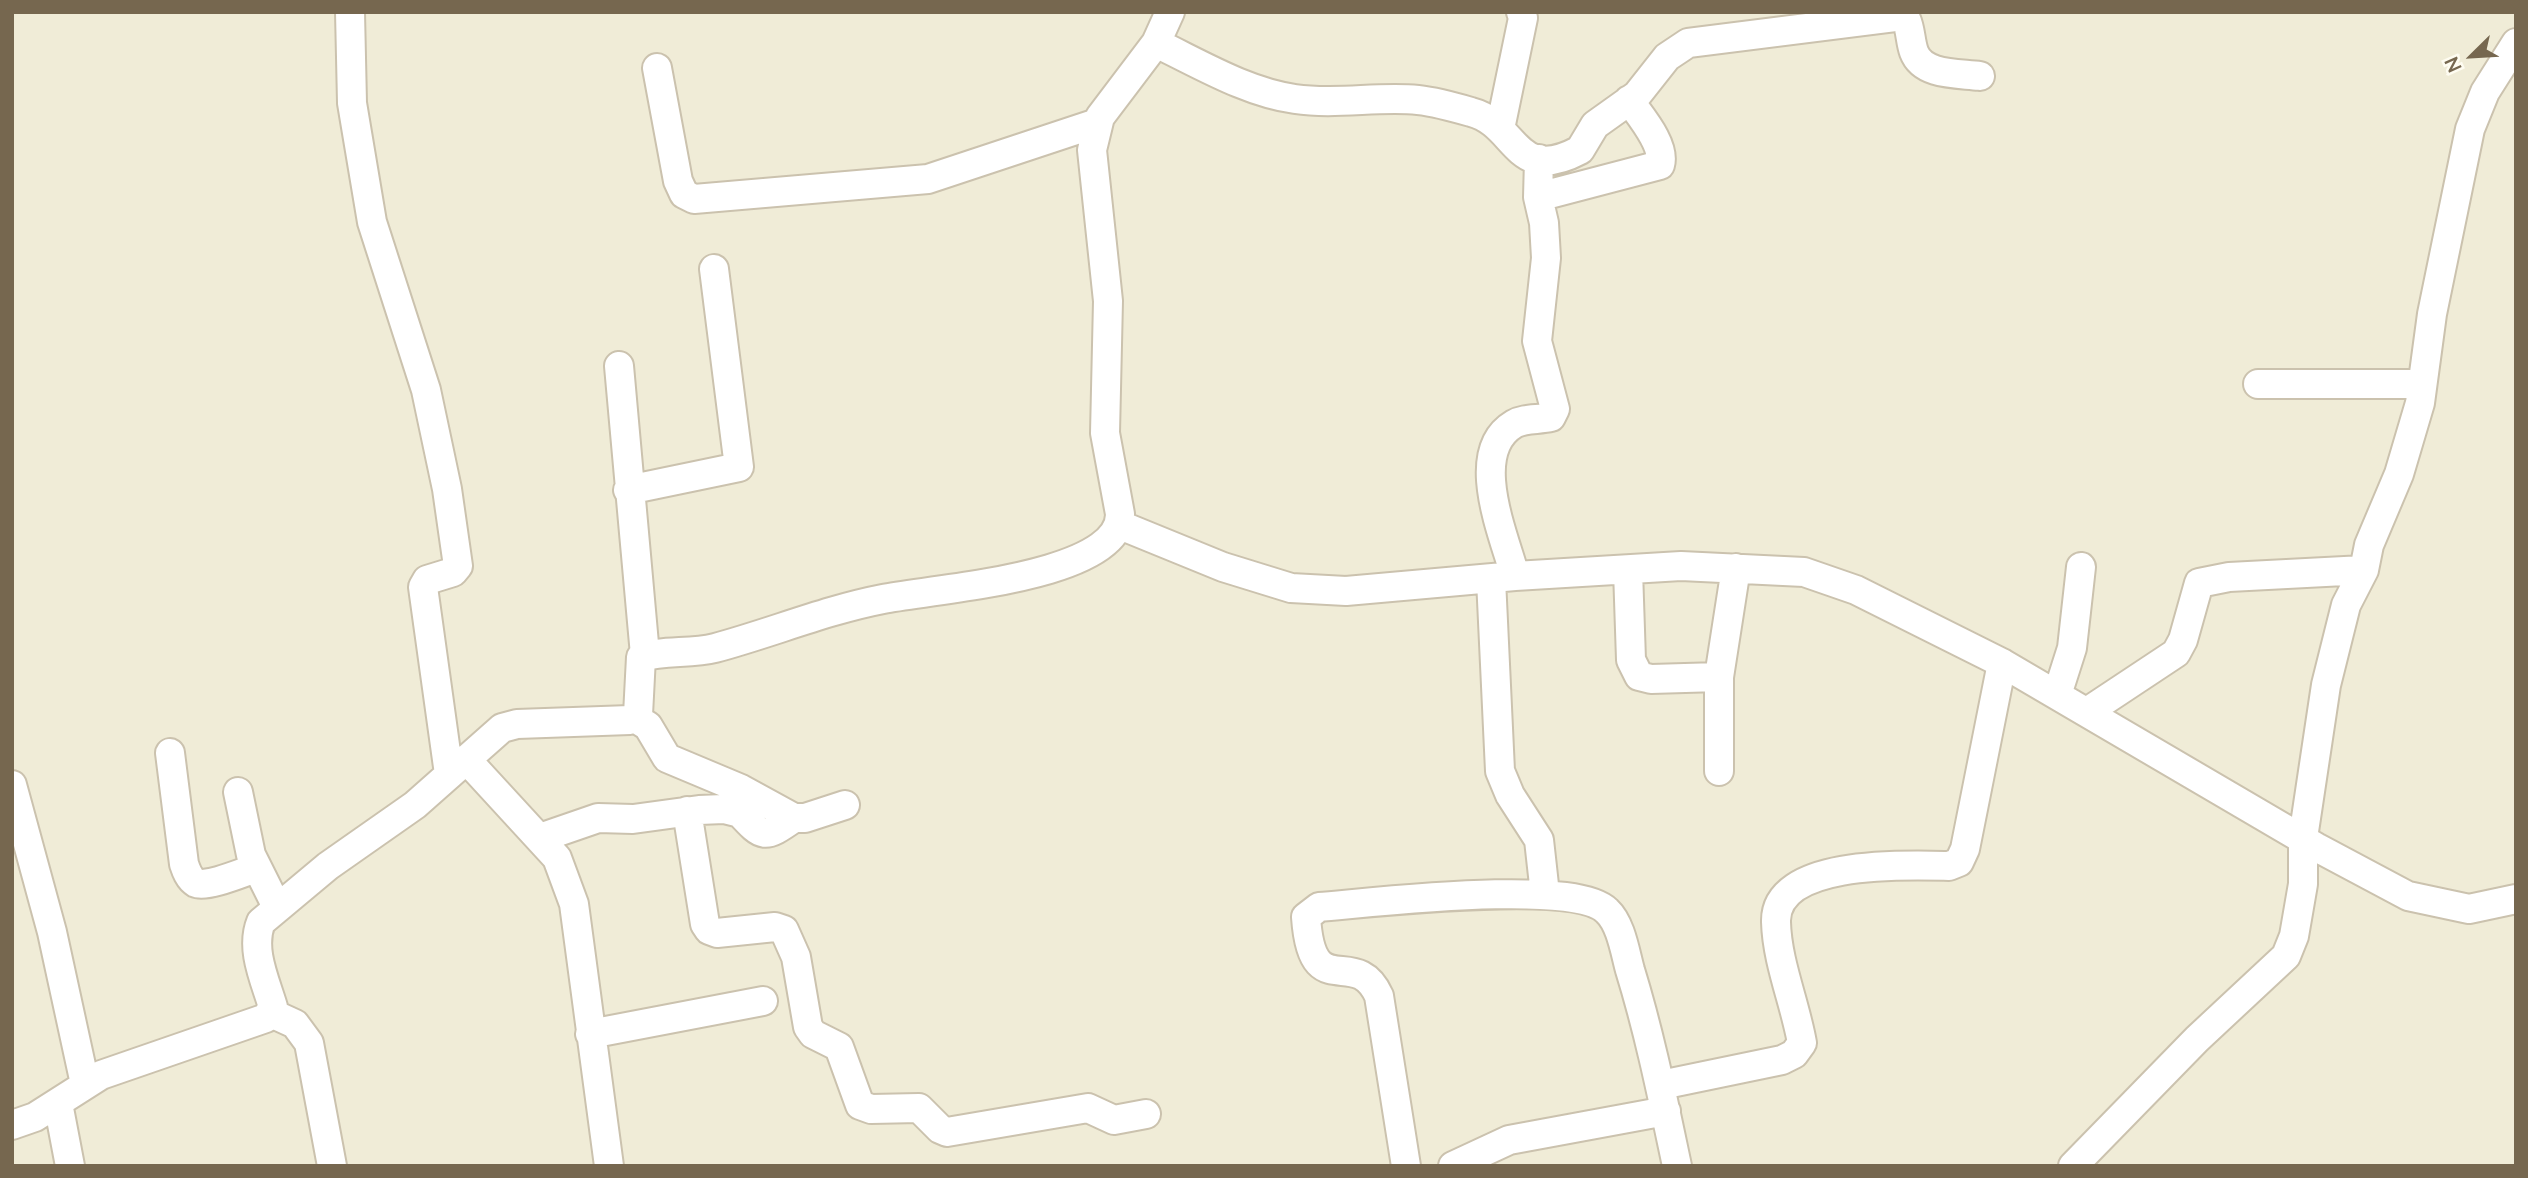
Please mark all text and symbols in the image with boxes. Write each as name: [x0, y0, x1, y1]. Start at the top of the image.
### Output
north arrow: [2437, 21, 2507, 91]
text: N: [2439, 53, 2466, 76]

